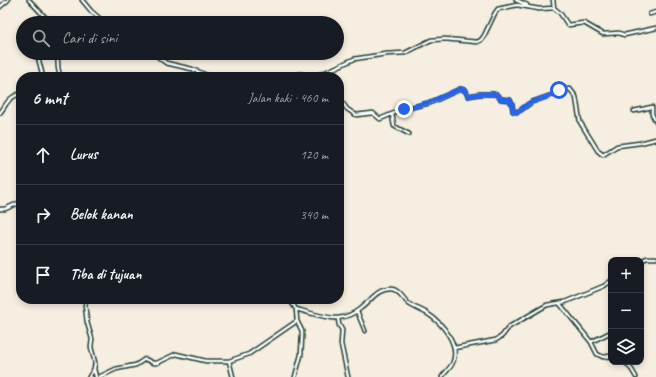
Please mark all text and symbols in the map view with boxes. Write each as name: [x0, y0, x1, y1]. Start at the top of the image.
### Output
search box: [16, 16, 344, 60]
icon: search: [30, 27, 52, 49]
text: Cari di sini: [62, 29, 117, 48]
route start: [550, 81, 568, 99]
text: 6 mnt: [32, 88, 67, 109]
text: Jalan kaki · 460 m: [248, 90, 328, 106]
route end: [395, 100, 413, 118]
icon: ahead: [32, 144, 54, 166]
text: Lurus: [70, 145, 98, 164]
text: 120 m: [300, 147, 328, 163]
icon: right: [32, 204, 54, 226]
text: Belok kanan: [70, 205, 133, 224]
text: 340 m: [300, 207, 328, 223]
map controls: [608, 257, 644, 365]
button: +: [608, 257, 644, 293]
icon: arrive: [32, 264, 54, 286]
text: Tiba di tujuan: [70, 265, 141, 284]
button: −: [608, 293, 644, 329]
button: layers: [608, 329, 644, 365]

